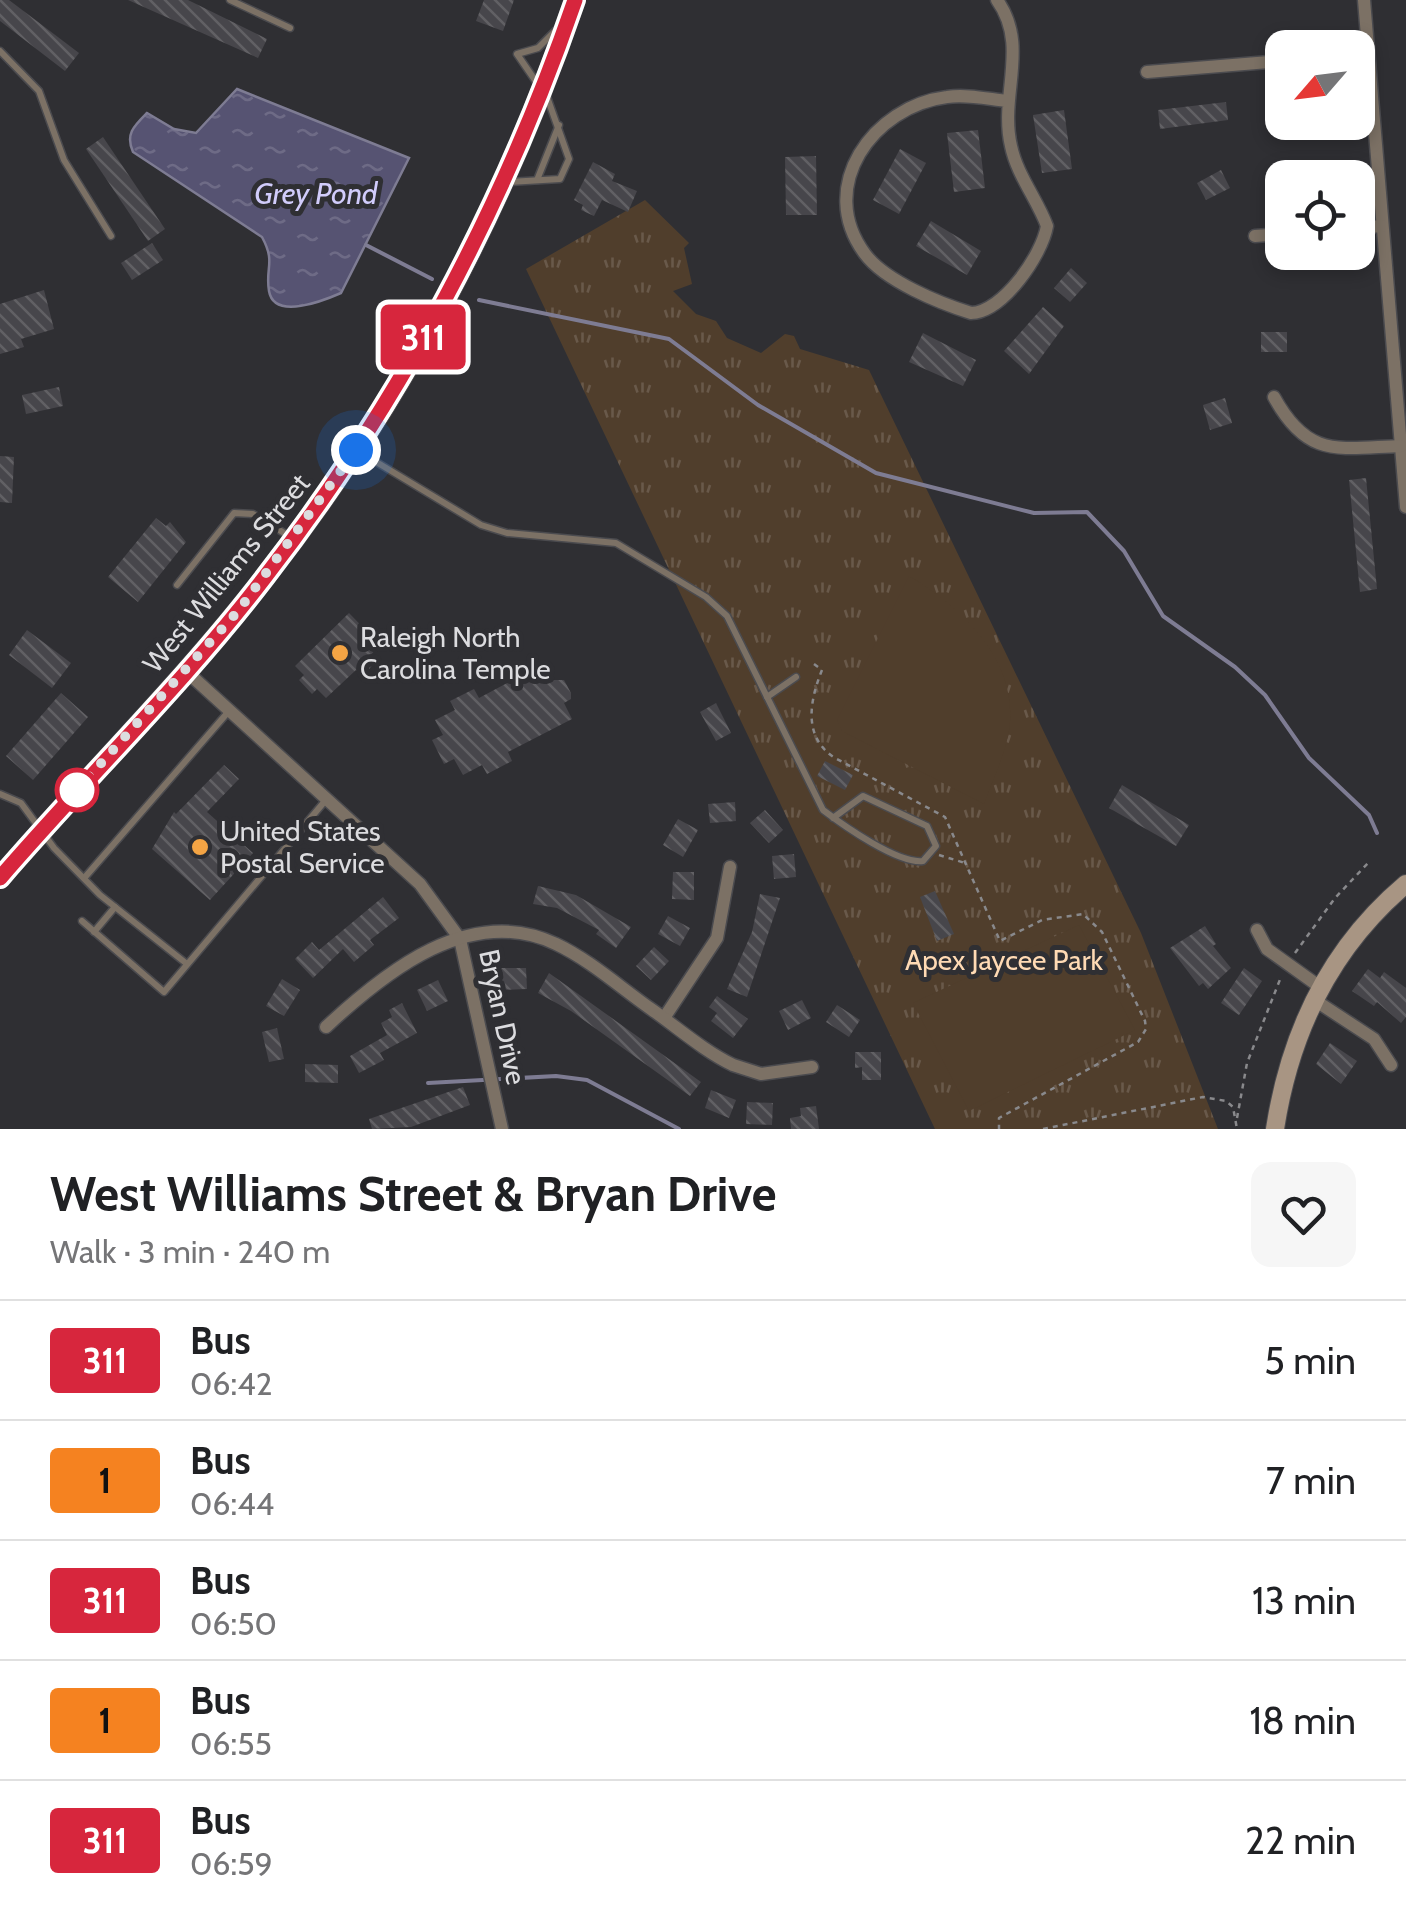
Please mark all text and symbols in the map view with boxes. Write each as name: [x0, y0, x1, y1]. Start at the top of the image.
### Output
north arrow: [1265, 30, 1375, 140]
map controls: [1265, 30, 1375, 270]
button: locate: [1265, 160, 1375, 270]
water label: Grey Pond: [254, 175, 379, 212]
line badge: 311: [366, 304, 480, 370]
text: 311: [401, 316, 445, 359]
your location: [331, 425, 381, 475]
street label: West Williams Street: [135, 467, 317, 679]
place label: Raleigh North Carolina Temple: [360, 620, 551, 686]
marker: Raleigh North Carolina Temple: [329, 642, 351, 664]
unlabelled marker: [56, 769, 98, 811]
place label: United States Postal Service: [220, 814, 385, 880]
marker: United States Postal Service: [189, 836, 211, 858]
park label: Apex Jaycee Park: [905, 943, 1104, 977]
street label: Bryan Drive: [472, 946, 534, 1088]
button: heart: [1251, 1162, 1356, 1267]
text: West Williams Street & Bryan Drive: [50, 1165, 776, 1223]
text: Walk · 3 min · 240 m: [50, 1232, 330, 1271]
text: Bus: [190, 1317, 251, 1364]
text: 5 min: [1264, 1337, 1356, 1384]
text: 311: [83, 1339, 127, 1382]
text: 06:42: [190, 1364, 272, 1403]
text: Bus: [190, 1437, 251, 1484]
text: 7 min: [1266, 1457, 1356, 1504]
text: 1: [99, 1459, 111, 1502]
text: 06:44: [190, 1484, 274, 1523]
text: Bus: [190, 1557, 251, 1604]
text: 13 min: [1252, 1577, 1356, 1624]
text: 311: [83, 1579, 127, 1622]
text: 06:50: [190, 1604, 277, 1643]
text: Bus: [190, 1677, 251, 1724]
text: 18 min: [1249, 1697, 1356, 1744]
text: 1: [99, 1699, 111, 1742]
text: 06:55: [190, 1724, 272, 1763]
text: Bus: [190, 1797, 251, 1844]
text: 22 min: [1245, 1817, 1356, 1864]
text: 311: [83, 1819, 127, 1862]
text: 06:59: [190, 1844, 273, 1883]

